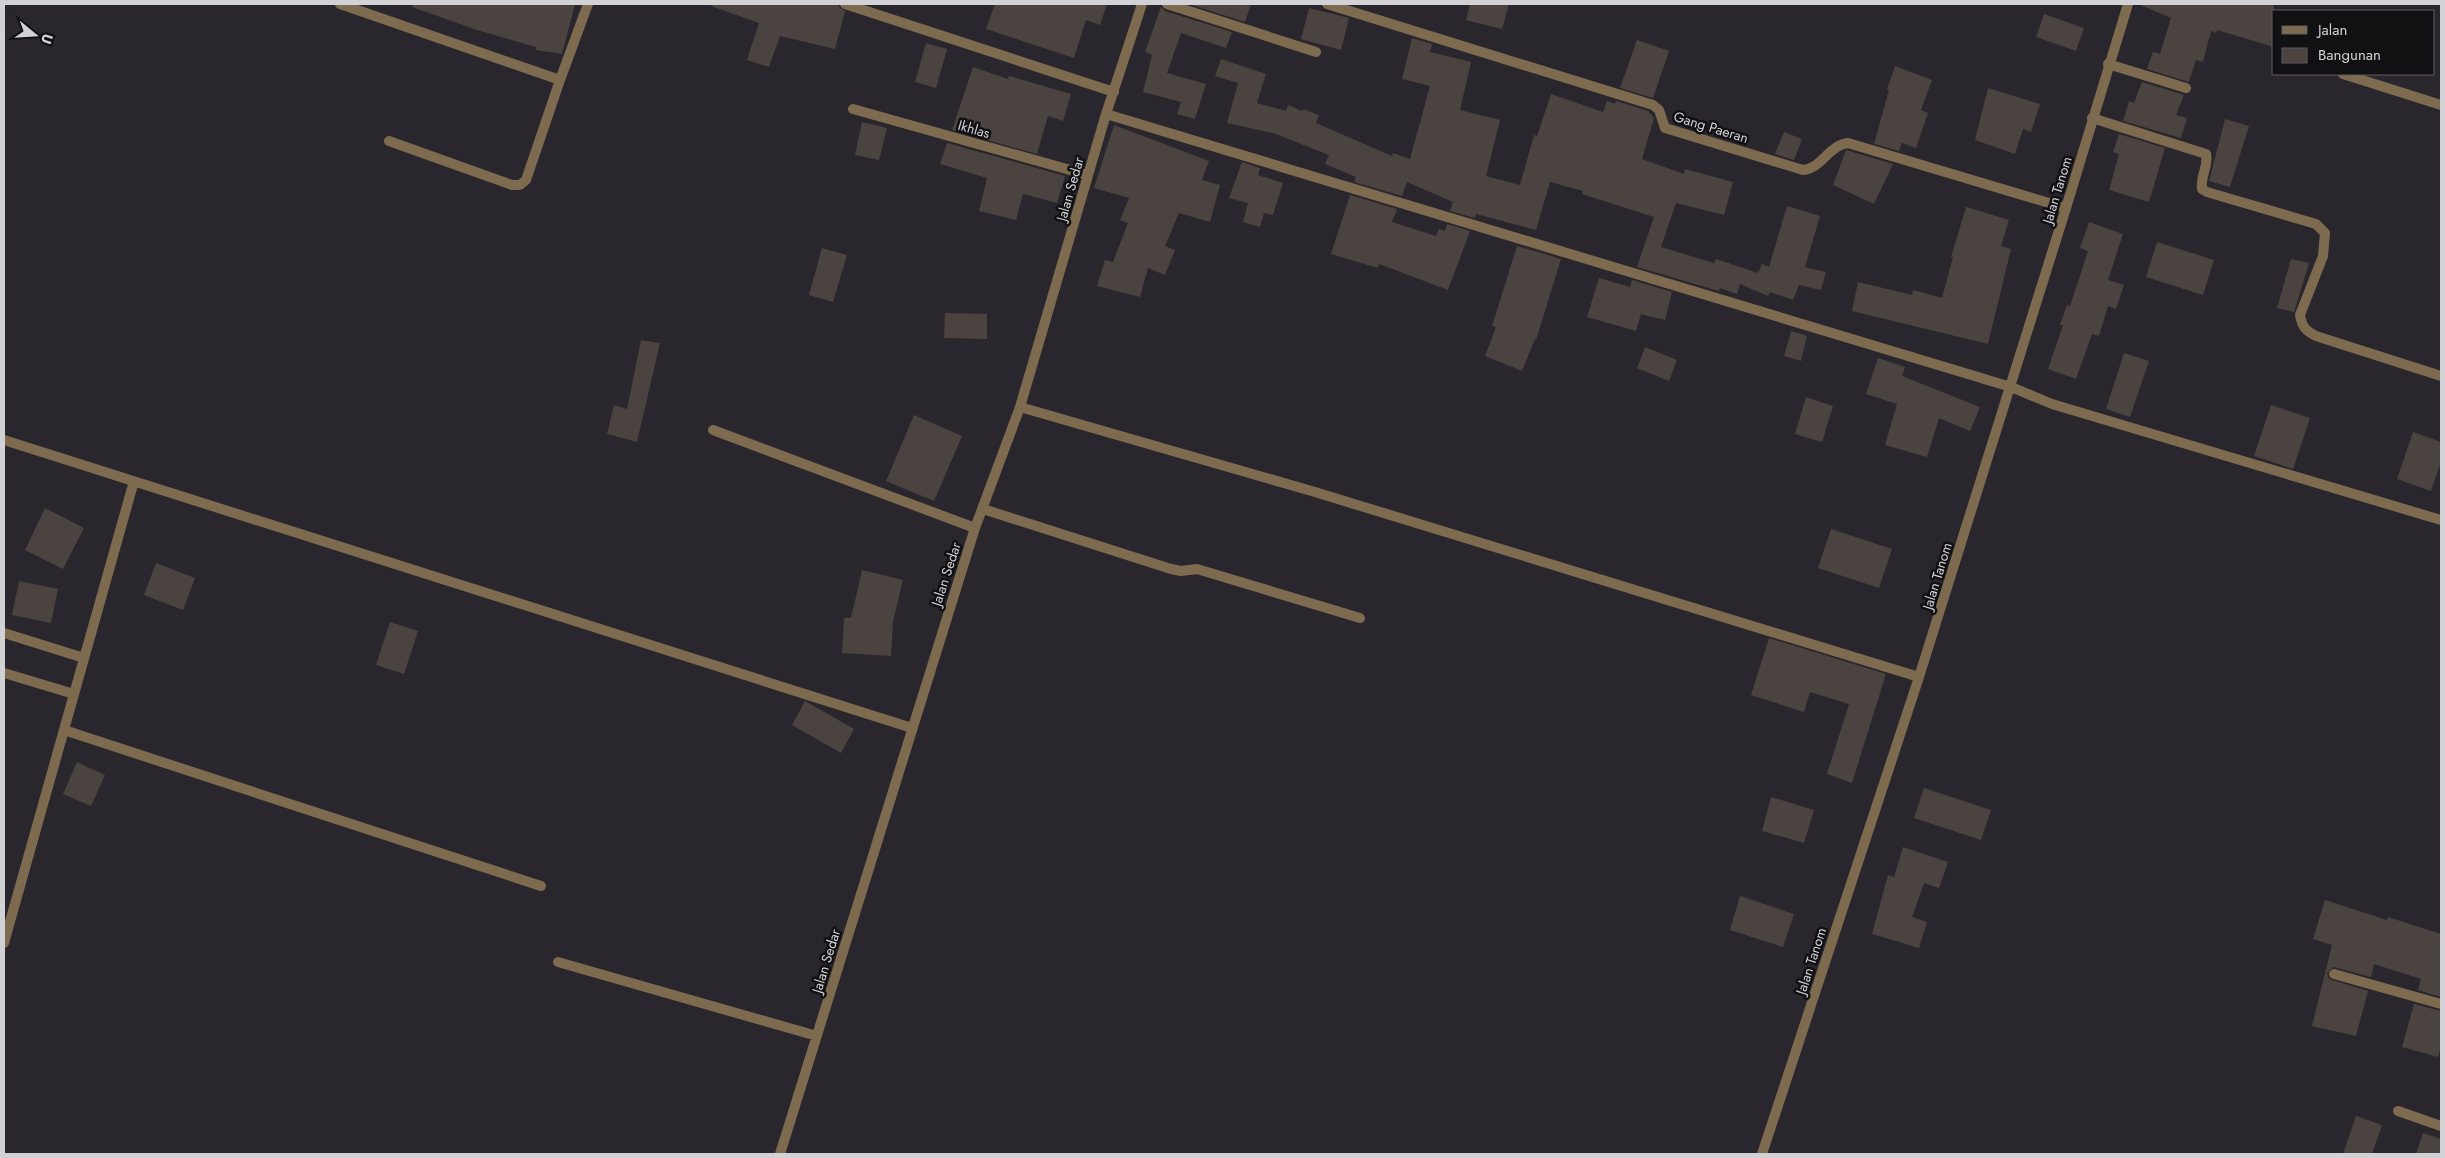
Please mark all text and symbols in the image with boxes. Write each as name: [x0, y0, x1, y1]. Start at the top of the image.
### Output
north arrow: [10, 10, 60, 60]
legend: [2272, 10, 2435, 75]
text: Jalan: [2316, 19, 2347, 41]
text: U: [36, 31, 58, 47]
text: Bangunan: [2318, 44, 2381, 66]
street label: Gang Paeran: [1671, 106, 1751, 148]
street label: Ikhlas: [956, 115, 993, 143]
street label: Jalan Sedar: [1051, 154, 1089, 225]
street label: Jalan Tanom: [2037, 154, 2077, 228]
street label: Jalan Sedar: [926, 539, 966, 610]
street label: Jalan Tanom: [1917, 540, 1957, 614]
street label: Jalan Tanom: [1790, 925, 1831, 999]
street label: Jalan Sedar: [806, 926, 845, 997]

